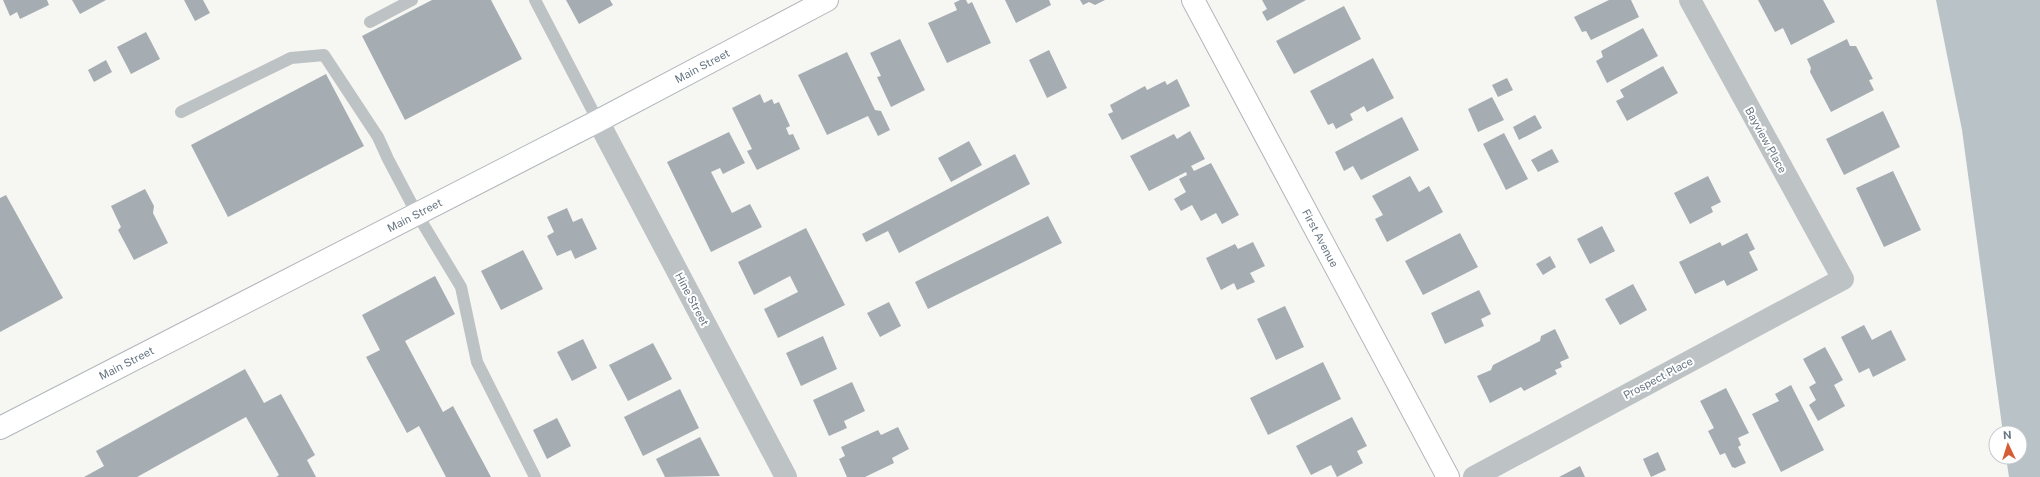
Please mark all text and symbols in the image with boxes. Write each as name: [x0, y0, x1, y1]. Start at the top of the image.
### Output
street label: Main Street: [673, 47, 731, 85]
street label: Bayview Place: [1743, 105, 1789, 175]
street label: Main Street: [385, 196, 444, 234]
street label: First Avenue: [1300, 207, 1341, 269]
street label: Hine Street: [673, 270, 711, 328]
street label: Main Street: [97, 344, 156, 382]
street label: Prospect Place: [1621, 355, 1695, 401]
north arrow: [1988, 425, 2028, 465]
text: N: [2003, 429, 2012, 441]

